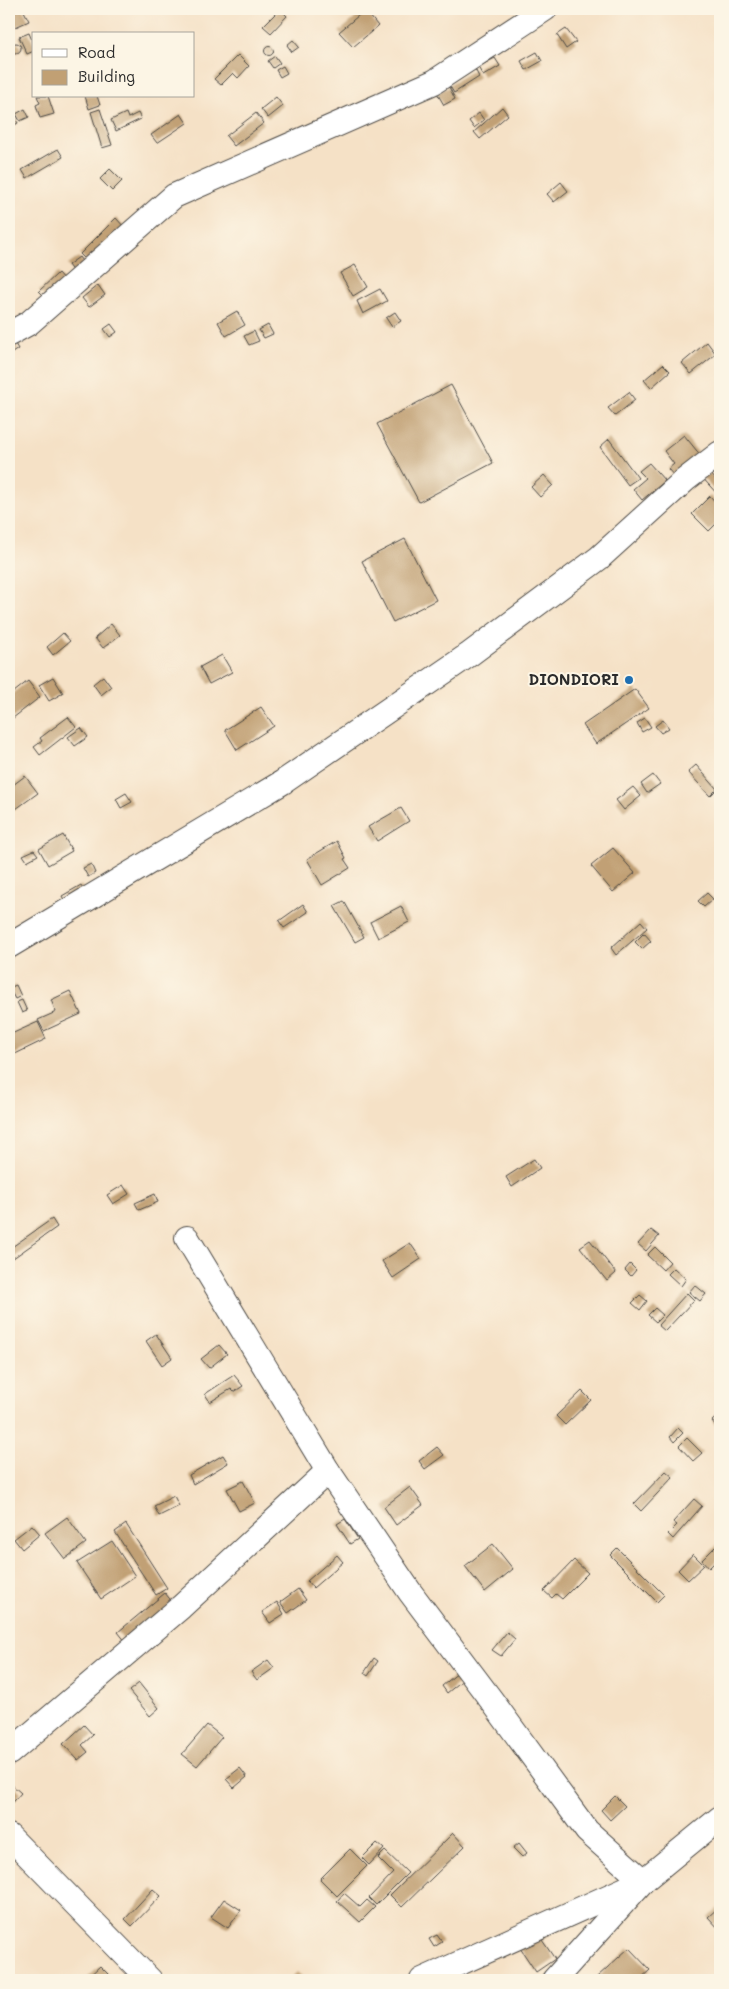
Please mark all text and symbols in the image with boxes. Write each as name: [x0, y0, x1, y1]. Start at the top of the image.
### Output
legend: [32, 32, 195, 98]
text: Road: [78, 42, 115, 62]
text: Building: [78, 66, 135, 86]
place label: DIONDIORI: [528, 669, 619, 689]
marker: DIONDIORI: [623, 674, 635, 686]

